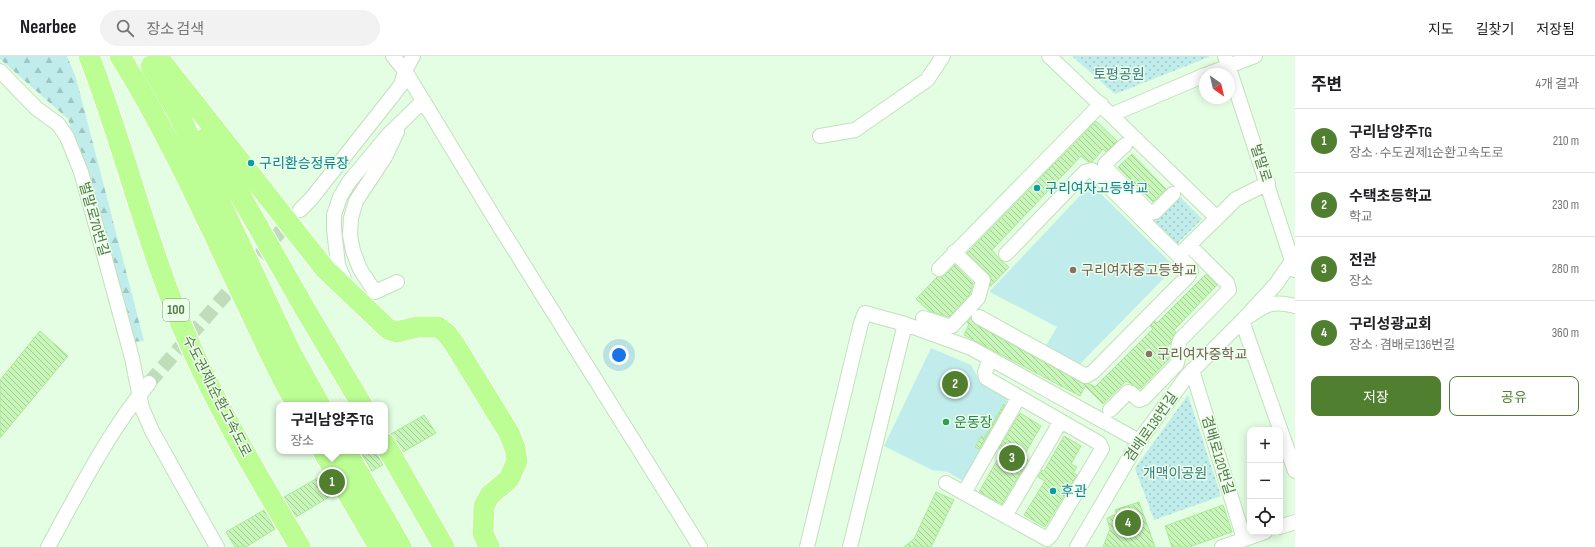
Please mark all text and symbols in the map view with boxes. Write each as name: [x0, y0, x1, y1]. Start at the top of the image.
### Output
search box: [100, 10, 380, 46]
text: Nearbee: [20, 16, 76, 39]
icon: search: [114, 17, 136, 39]
text: 장소 검색: [146, 20, 204, 39]
text: 지도: [1428, 21, 1454, 38]
text: 길찾기: [1476, 21, 1514, 38]
text: 저장됨: [1536, 21, 1575, 38]
park label: 토평공원: [1093, 66, 1145, 83]
north arrow: [1199, 68, 1235, 104]
text: 주변: [1311, 75, 1342, 95]
text: 4개 결과: [1536, 76, 1579, 92]
text: 구리남양주TG: [1349, 123, 1432, 142]
text: 1: [1321, 133, 1327, 149]
text: 210 m: [1553, 133, 1579, 149]
street label: 벌말로: [1247, 142, 1275, 184]
text: 장소 · 수도권제1순환고속도로: [1349, 145, 1504, 161]
place label: 구리환승정류장: [259, 155, 349, 172]
marker: 구리환승정류장: [246, 158, 256, 168]
street label: 벌말로70번길: [75, 180, 113, 258]
place label: 구리여자고등학교: [1045, 180, 1148, 197]
marker: 구리여자고등학교: [1032, 183, 1042, 193]
text: 수택초등학교: [1349, 187, 1432, 206]
text: 2: [1321, 197, 1327, 213]
text: 230 m: [1552, 197, 1579, 213]
text: 학교: [1349, 209, 1373, 225]
text: 전관: [1349, 251, 1377, 270]
text: 3: [1321, 261, 1327, 277]
text: 280 m: [1552, 261, 1579, 277]
place label: 구리여자중고등학교: [1081, 262, 1197, 279]
marker: 구리여자중고등학교: [1068, 265, 1078, 275]
text: 장소: [1349, 273, 1373, 289]
road number: 100: [163, 299, 189, 321]
text: 구리성광교회: [1349, 315, 1432, 334]
text: 4: [1321, 325, 1327, 341]
text: 360 m: [1552, 325, 1579, 341]
street label: 수도권제1순환고속도로: [179, 333, 255, 460]
text: 장소 · 겸배로136번길: [1349, 337, 1455, 353]
your location: [609, 345, 629, 365]
place label: 구리여자중학교: [1157, 346, 1247, 363]
marker: 구리여자중학교: [1144, 349, 1154, 359]
pin: 2: [942, 369, 968, 399]
button: 저장: [1311, 376, 1441, 416]
button: 공유: [1449, 376, 1579, 416]
street label: 겸배로136번길: [1121, 389, 1181, 465]
popup: [276, 402, 388, 454]
text: 구리남양주TG: [290, 411, 374, 430]
place label: 운동장: [954, 414, 993, 431]
street label: 겸배로120번길: [1198, 414, 1238, 496]
marker: 운동장: [941, 417, 951, 427]
map controls: [1247, 427, 1283, 535]
button: +: [1247, 427, 1283, 463]
text: 장소: [290, 433, 314, 449]
pin: 3: [999, 443, 1025, 473]
button: −: [1247, 463, 1283, 499]
park label: 개맥이공원: [1143, 465, 1207, 482]
pin: 1: [319, 467, 345, 497]
place label: 후관: [1061, 483, 1087, 500]
marker: 후관: [1048, 486, 1058, 496]
button: locate: [1247, 499, 1283, 535]
pin: 4: [1115, 508, 1141, 538]

